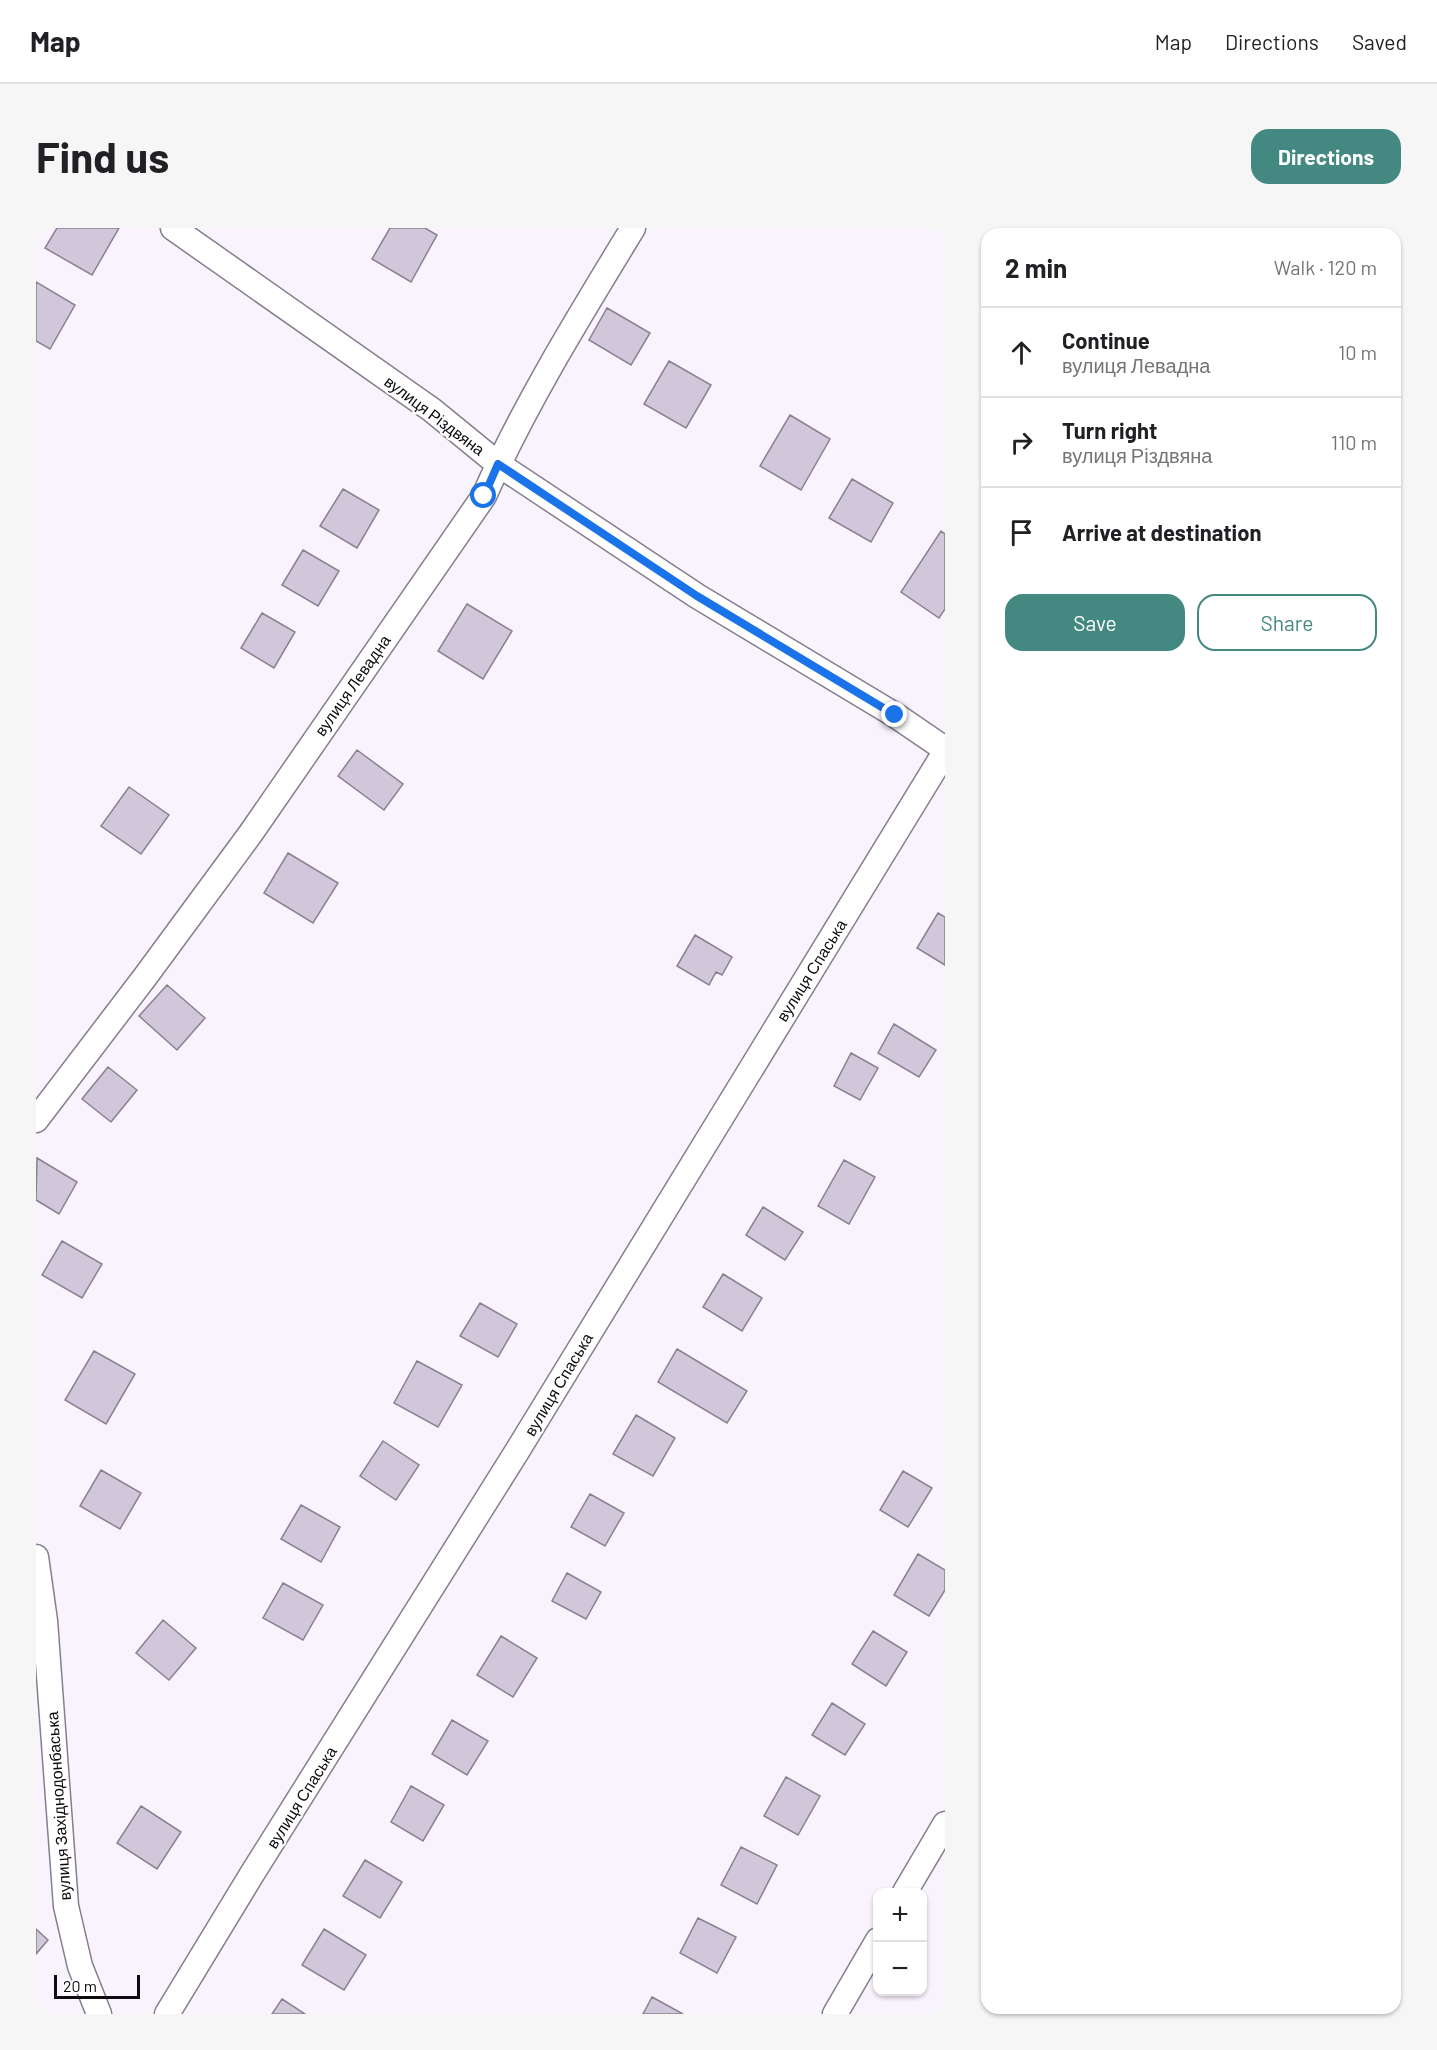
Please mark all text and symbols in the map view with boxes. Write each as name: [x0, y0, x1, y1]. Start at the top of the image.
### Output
text: Map: [30, 24, 81, 58]
text: Map: [1155, 29, 1192, 54]
text: Directions: [1225, 29, 1319, 54]
text: Saved: [1352, 29, 1407, 54]
button: Directions: [1251, 129, 1401, 184]
text: Find us: [36, 131, 169, 181]
text: 2 min: [1005, 252, 1067, 283]
text: Walk · 120 m: [1274, 255, 1377, 279]
text: Continue: [1062, 327, 1150, 353]
icon: ahead: [1005, 336, 1038, 369]
text: 10 m: [1338, 340, 1377, 364]
text: вулиця Левадна: [1062, 353, 1210, 377]
street label: вулиця Різдвяна: [381, 371, 489, 459]
text: Turn right: [1062, 417, 1157, 443]
icon: right: [1005, 426, 1038, 459]
text: 110 m: [1331, 430, 1377, 454]
text: вулиця Різдвяна: [1062, 443, 1212, 467]
route start: [470, 482, 496, 508]
icon: arrive: [1005, 516, 1038, 549]
text: Arrive at destination: [1062, 519, 1261, 545]
button: Save: [1005, 594, 1185, 651]
button: Share: [1197, 594, 1377, 651]
street label: вулиця Левадна: [310, 631, 394, 739]
route end: [881, 701, 907, 727]
street label: вулиця Спаська: [772, 915, 850, 1025]
street label: вулиця Спаська: [520, 1329, 596, 1439]
street label: вулиця Західнодонбаська: [42, 1711, 74, 1901]
street label: вулиця Спаська: [262, 1742, 340, 1852]
map controls: [873, 1888, 927, 1996]
button: +: [873, 1888, 927, 1942]
button: −: [873, 1942, 927, 1996]
scale bar: [54, 1972, 140, 2000]
text: 20 m: [63, 1976, 97, 1995]

